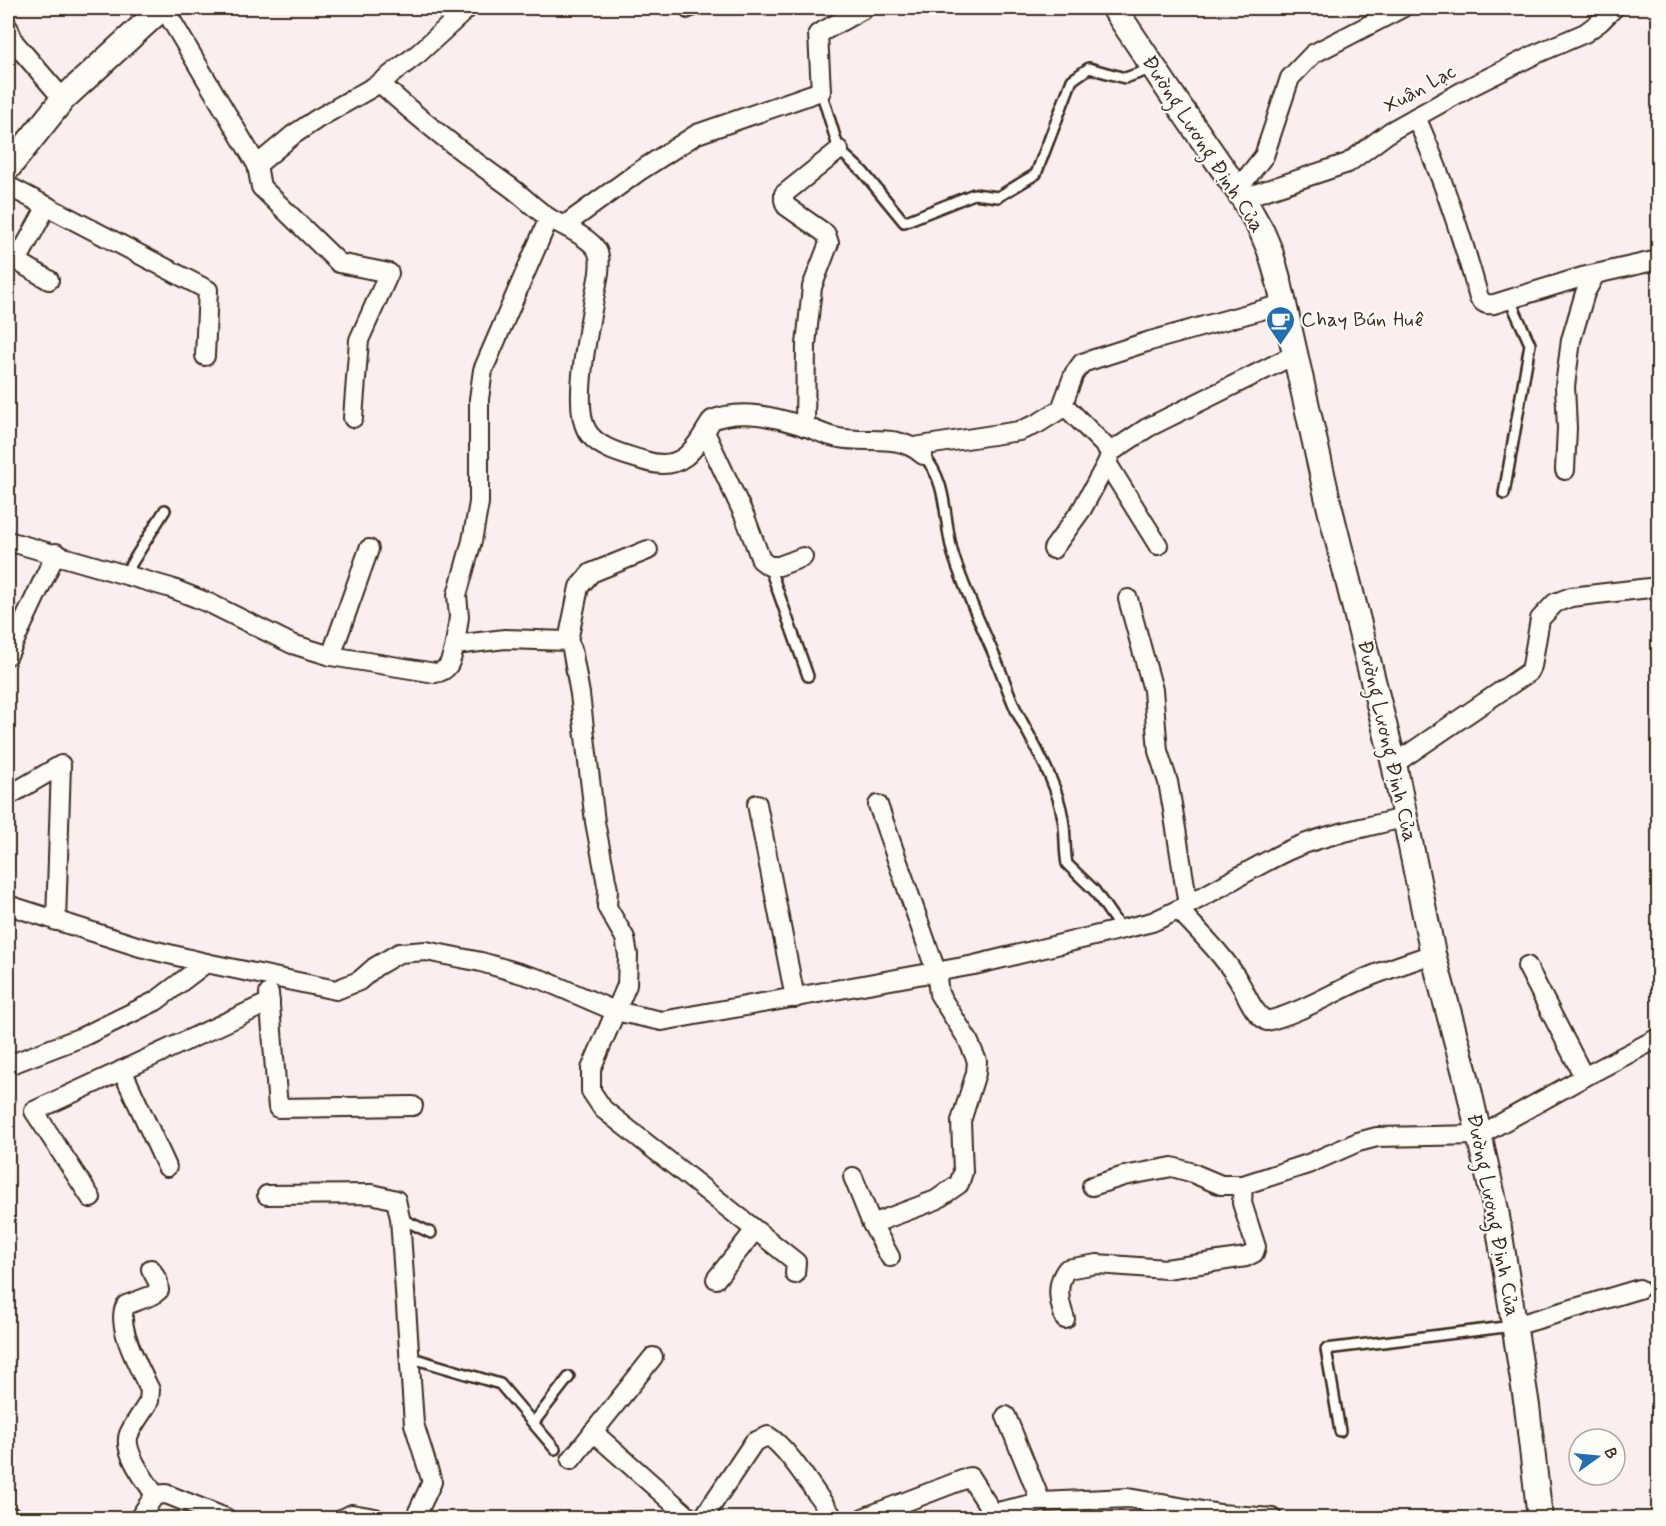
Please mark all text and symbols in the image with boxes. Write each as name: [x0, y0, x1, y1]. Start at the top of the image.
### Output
street label: Đường Lương Định Của: [1133, 50, 1271, 239]
street label: Xuân Lạc: [1379, 58, 1461, 120]
cafe icon: Chay Bún Huê: [1264, 304, 1296, 346]
place label: Chay Bún Huê: [1301, 306, 1424, 334]
street label: Đường Lương Định Của: [1348, 637, 1424, 845]
street label: Đường Lương Định Của: [1458, 1111, 1526, 1319]
north arrow: [1567, 1427, 1627, 1487]
text: B: [1599, 1446, 1621, 1461]

